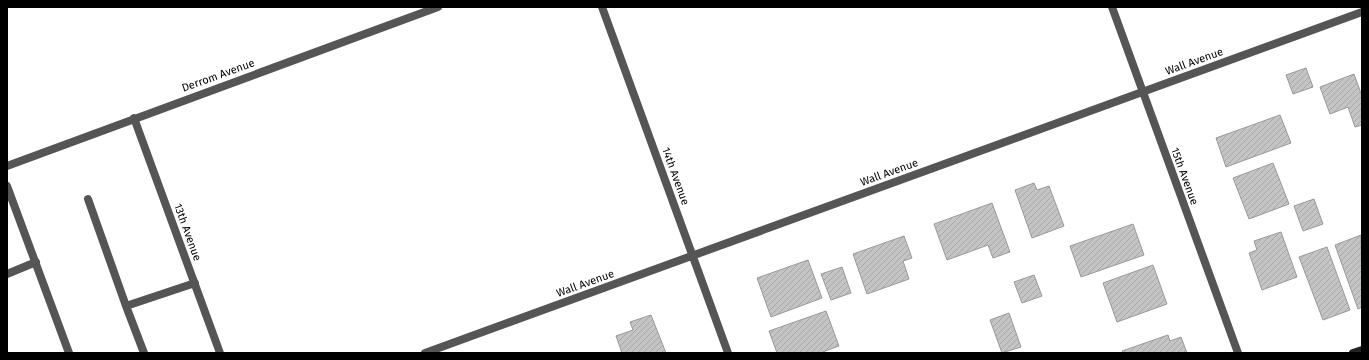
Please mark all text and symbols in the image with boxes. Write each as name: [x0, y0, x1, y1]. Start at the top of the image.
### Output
street label: Wall Avenue: [1164, 45, 1225, 78]
street label: Derrom Avenue: [180, 56, 256, 95]
street label: 14th Avenue: [659, 146, 692, 207]
street label: 15th Avenue: [1168, 146, 1201, 207]
street label: Wall Avenue: [859, 156, 920, 189]
street label: 13th Avenue: [171, 202, 204, 263]
street label: Wall Avenue: [555, 267, 616, 300]

